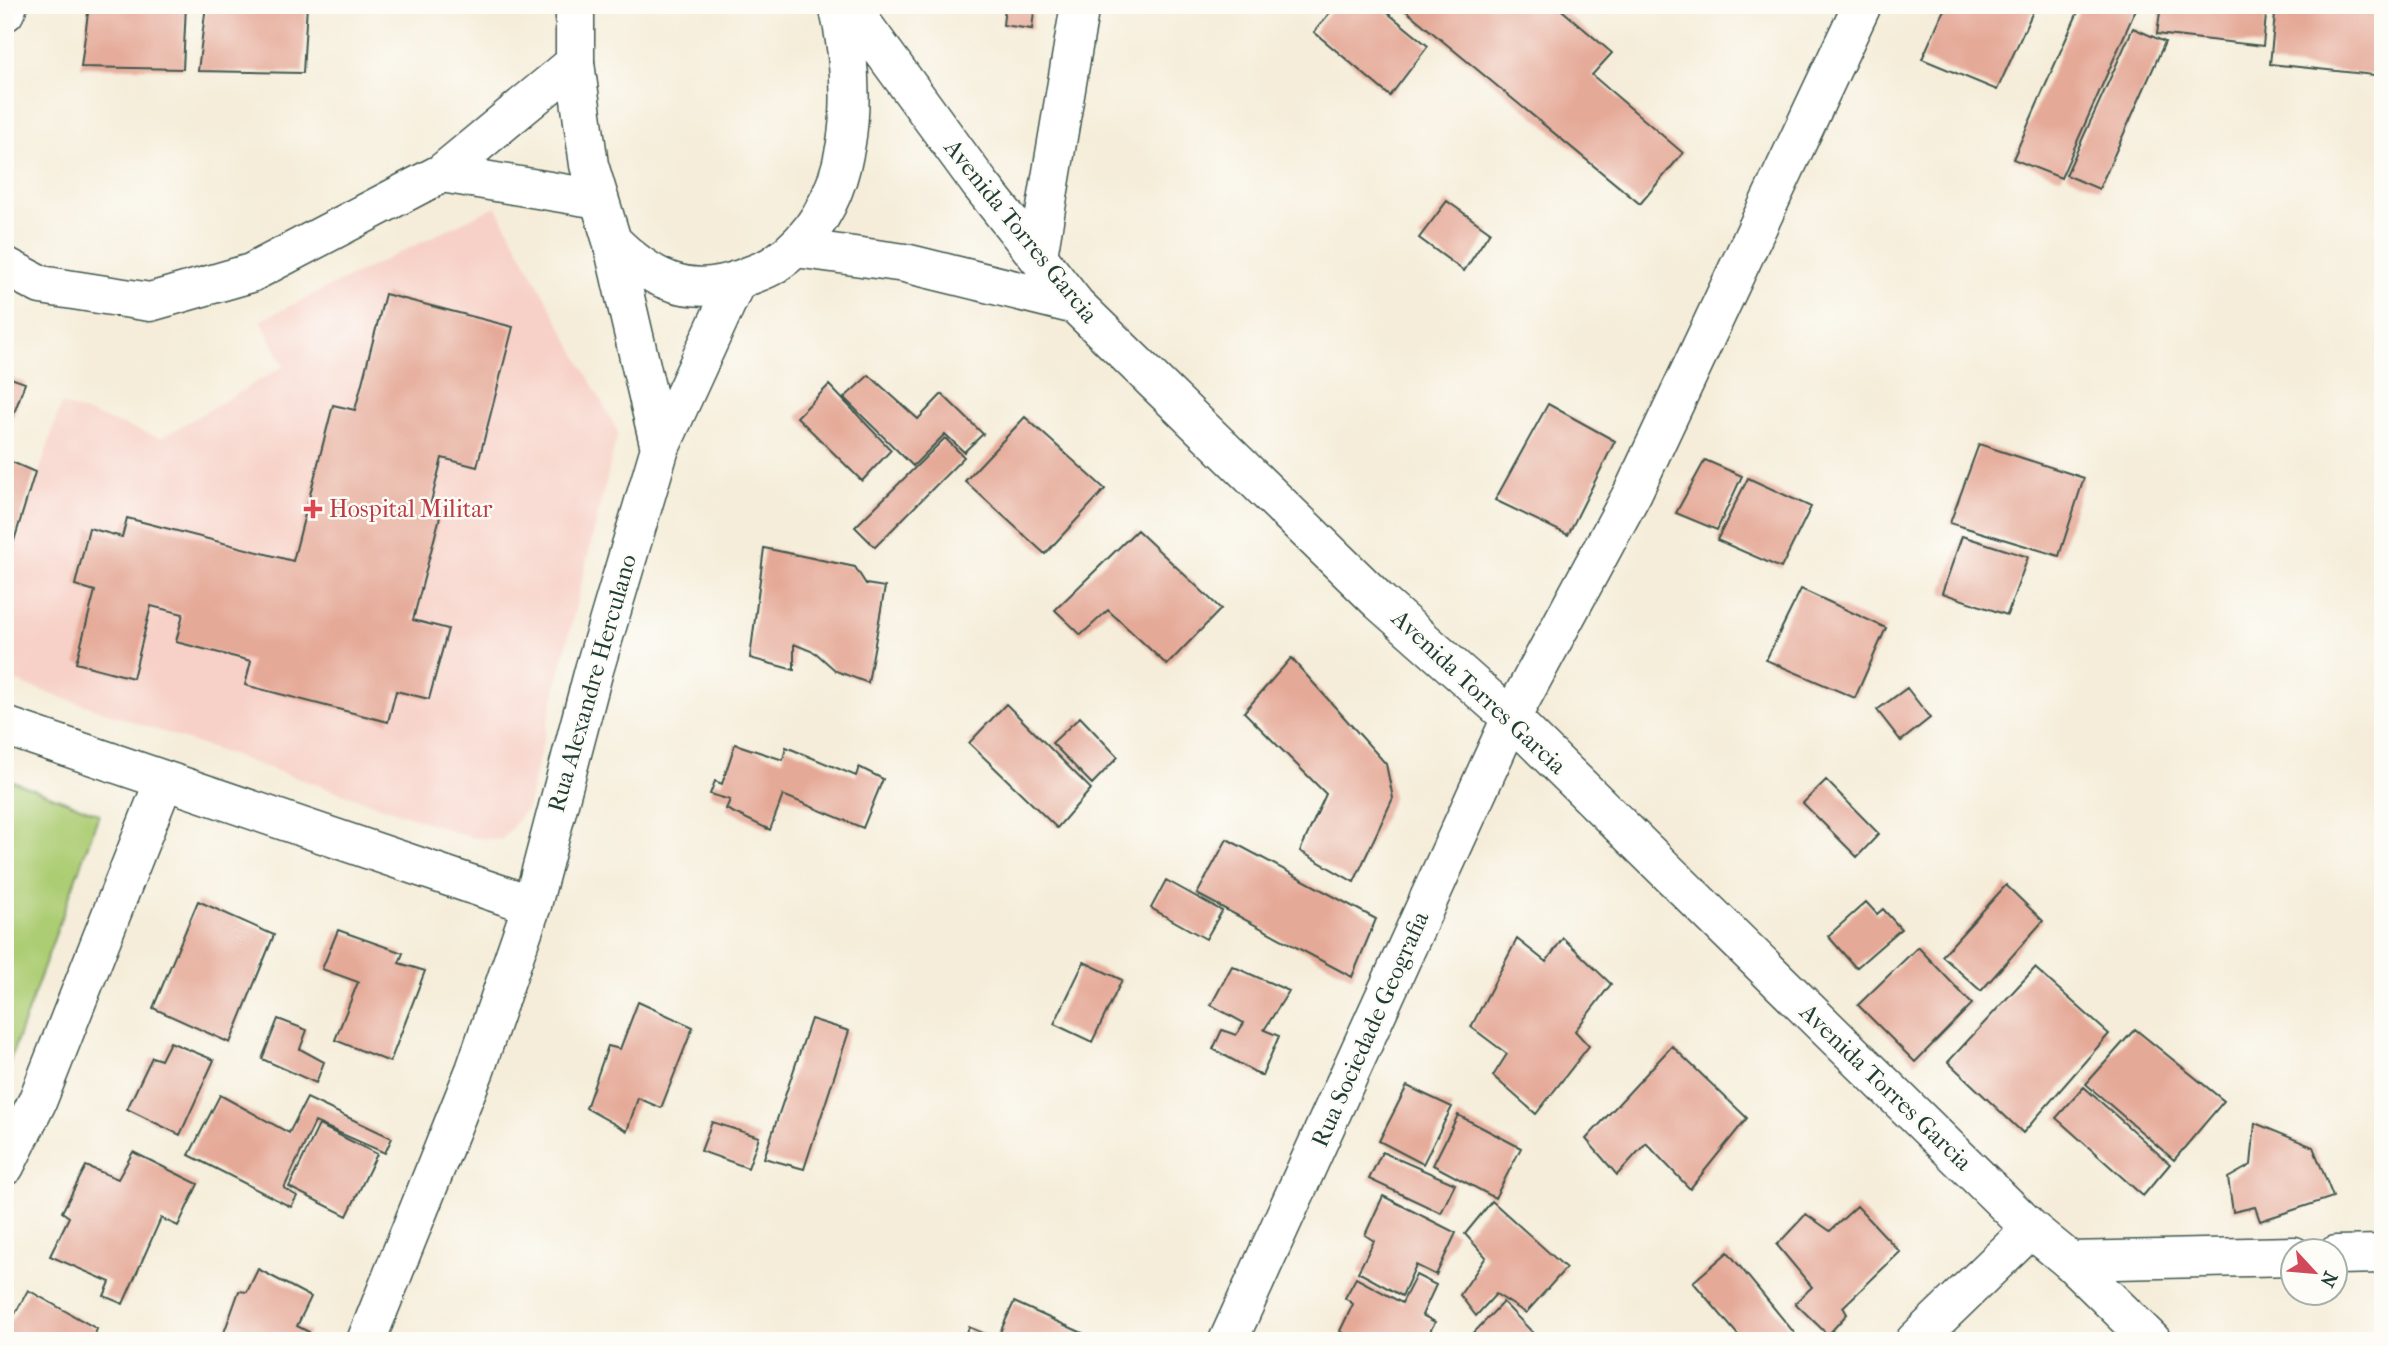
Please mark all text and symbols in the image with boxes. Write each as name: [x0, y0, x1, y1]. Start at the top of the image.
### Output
street label: Avenida Torres Garcia: [938, 133, 1104, 329]
place label: Hospital Militar: [329, 495, 493, 523]
marker: Hospital Militar: [303, 499, 323, 519]
street label: Rua Alexandre Herculano: [542, 551, 642, 815]
street label: Avenida Torres Garcia: [1385, 603, 1572, 780]
street label: Rua Sociedade Geografia: [1305, 906, 1435, 1151]
street label: Avenida Torres Garcia: [1794, 997, 1978, 1177]
north arrow: [2280, 1238, 2350, 1308]
text: N: [2315, 1268, 2341, 1291]

